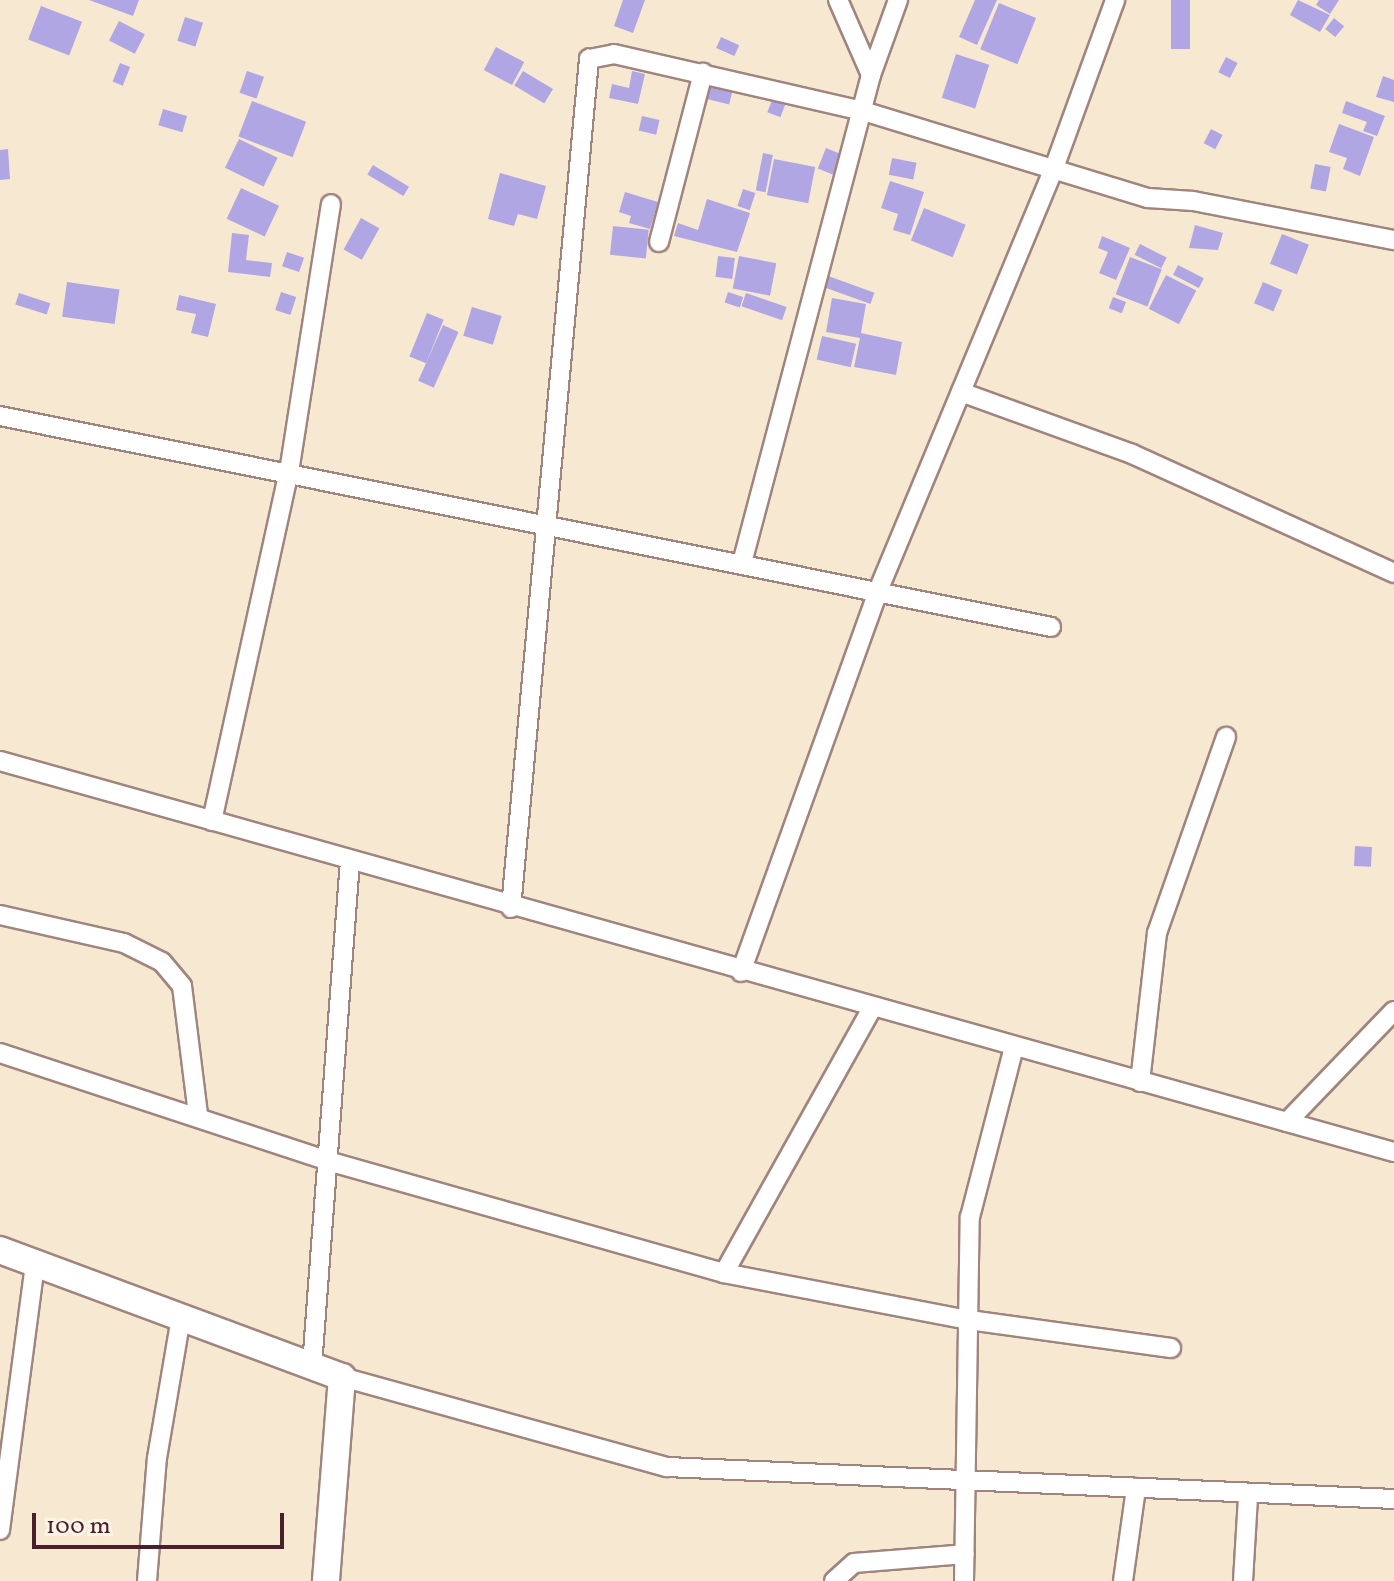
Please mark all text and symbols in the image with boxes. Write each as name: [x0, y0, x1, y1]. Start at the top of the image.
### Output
scale bar: [36, 1497, 288, 1547]
text: 100 m: [46, 1510, 111, 1544]

